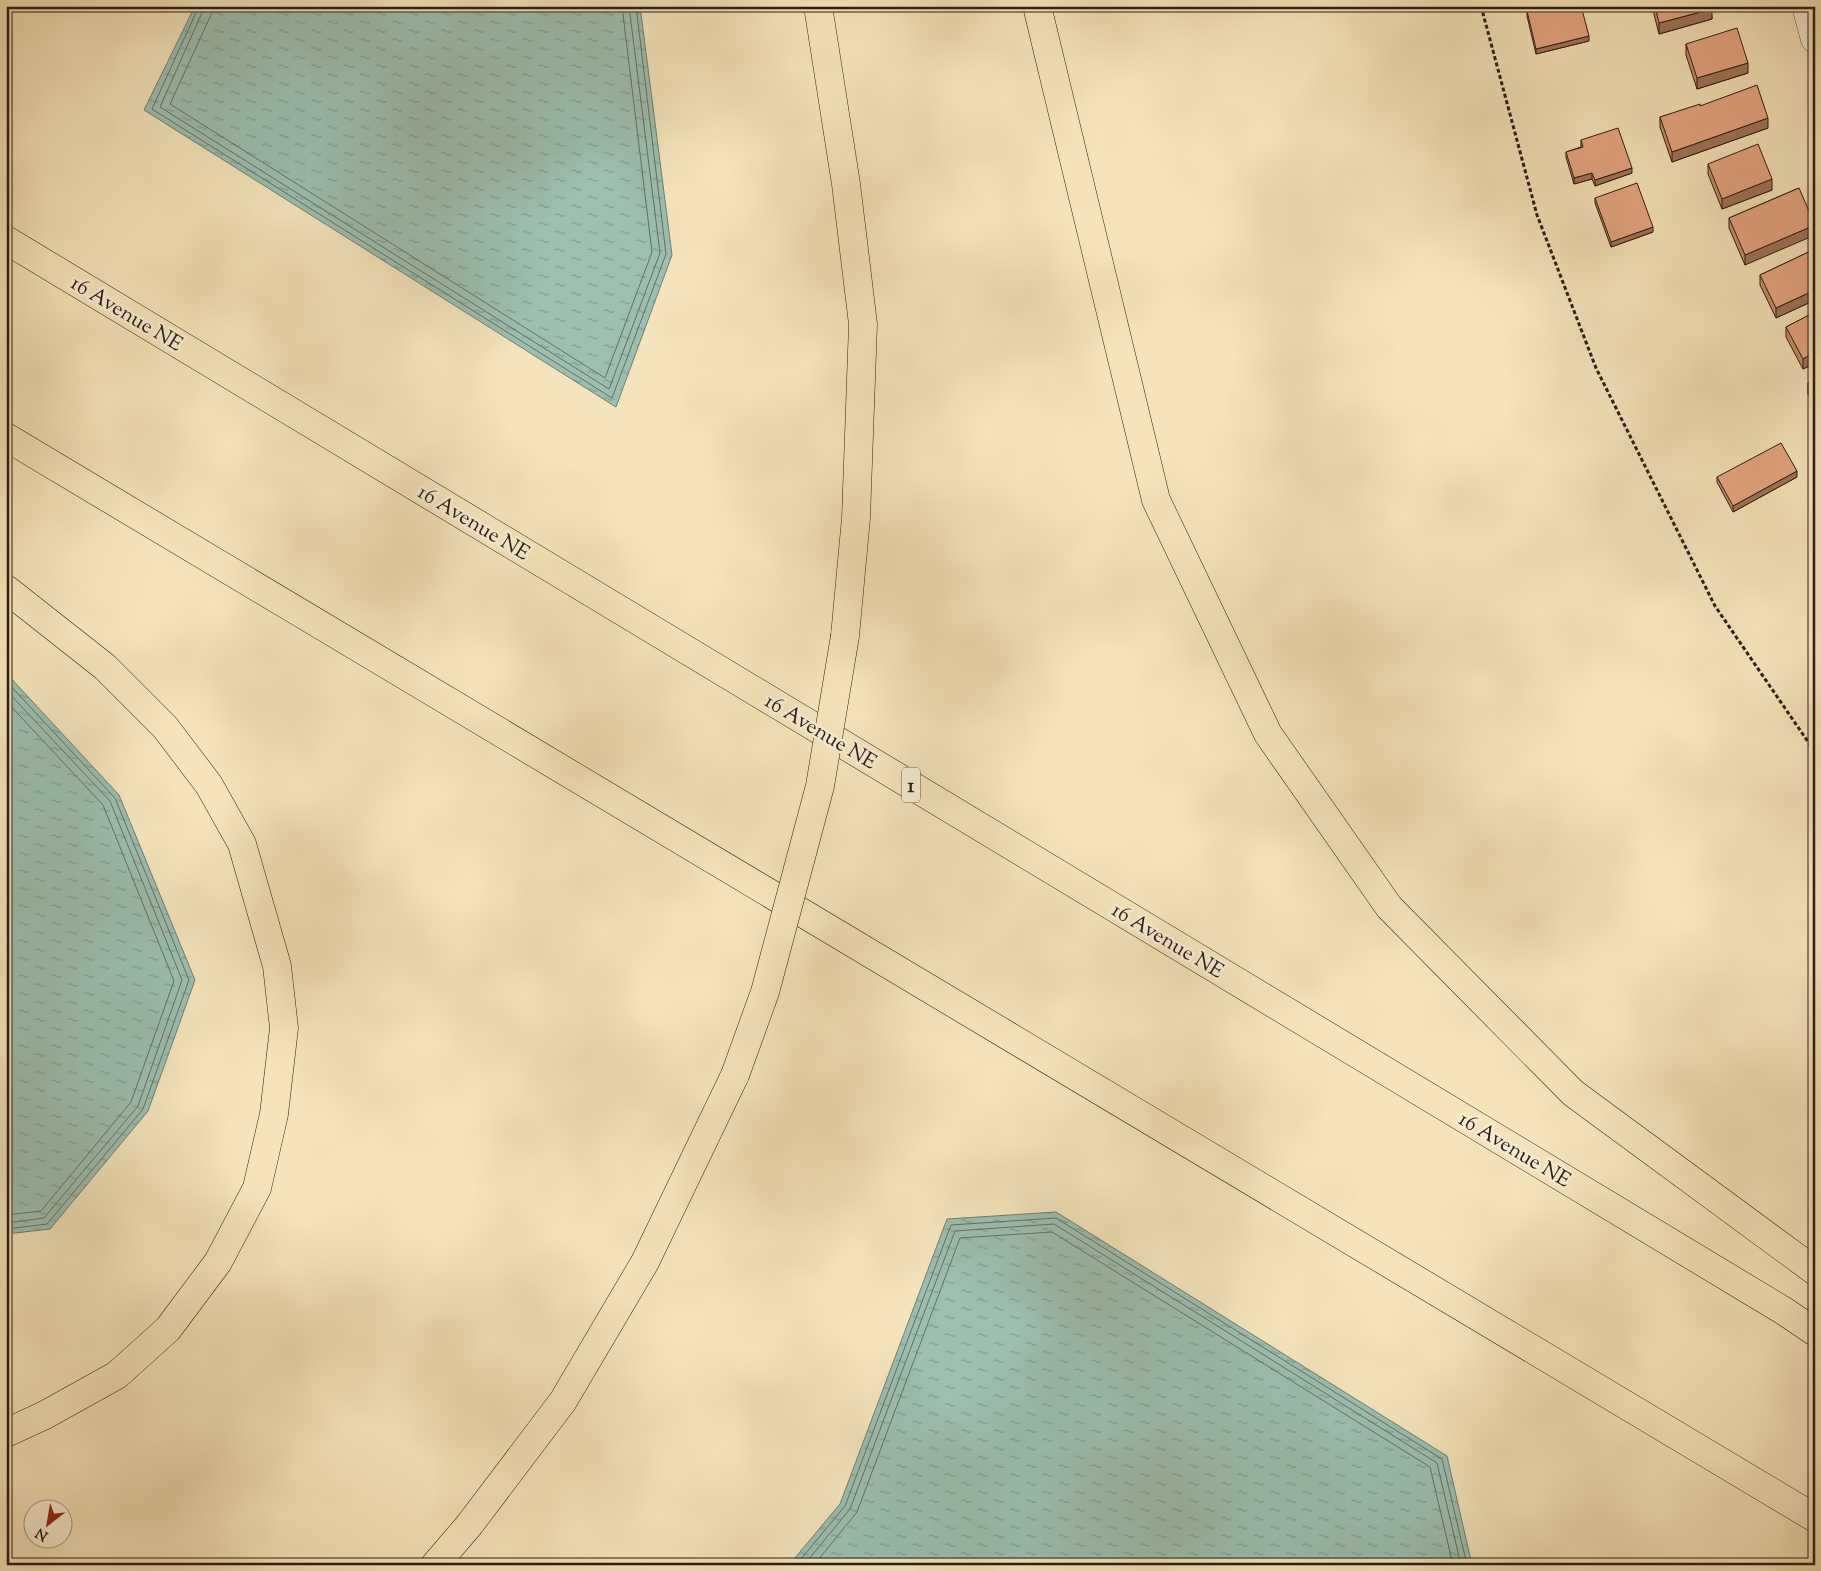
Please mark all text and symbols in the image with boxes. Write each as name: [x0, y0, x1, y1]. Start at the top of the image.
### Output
street label: 16 Avenue NE: [64, 269, 188, 360]
street label: 16 Avenue NE: [411, 478, 535, 569]
street label: 16 Avenue NE: [758, 687, 882, 778]
road number: 1: [902, 768, 920, 802]
street label: 16 Avenue NE: [1105, 896, 1229, 987]
street label: 16 Avenue NE: [1452, 1105, 1576, 1196]
north arrow: [22, 1498, 72, 1548]
text: N: [32, 1522, 52, 1545]

